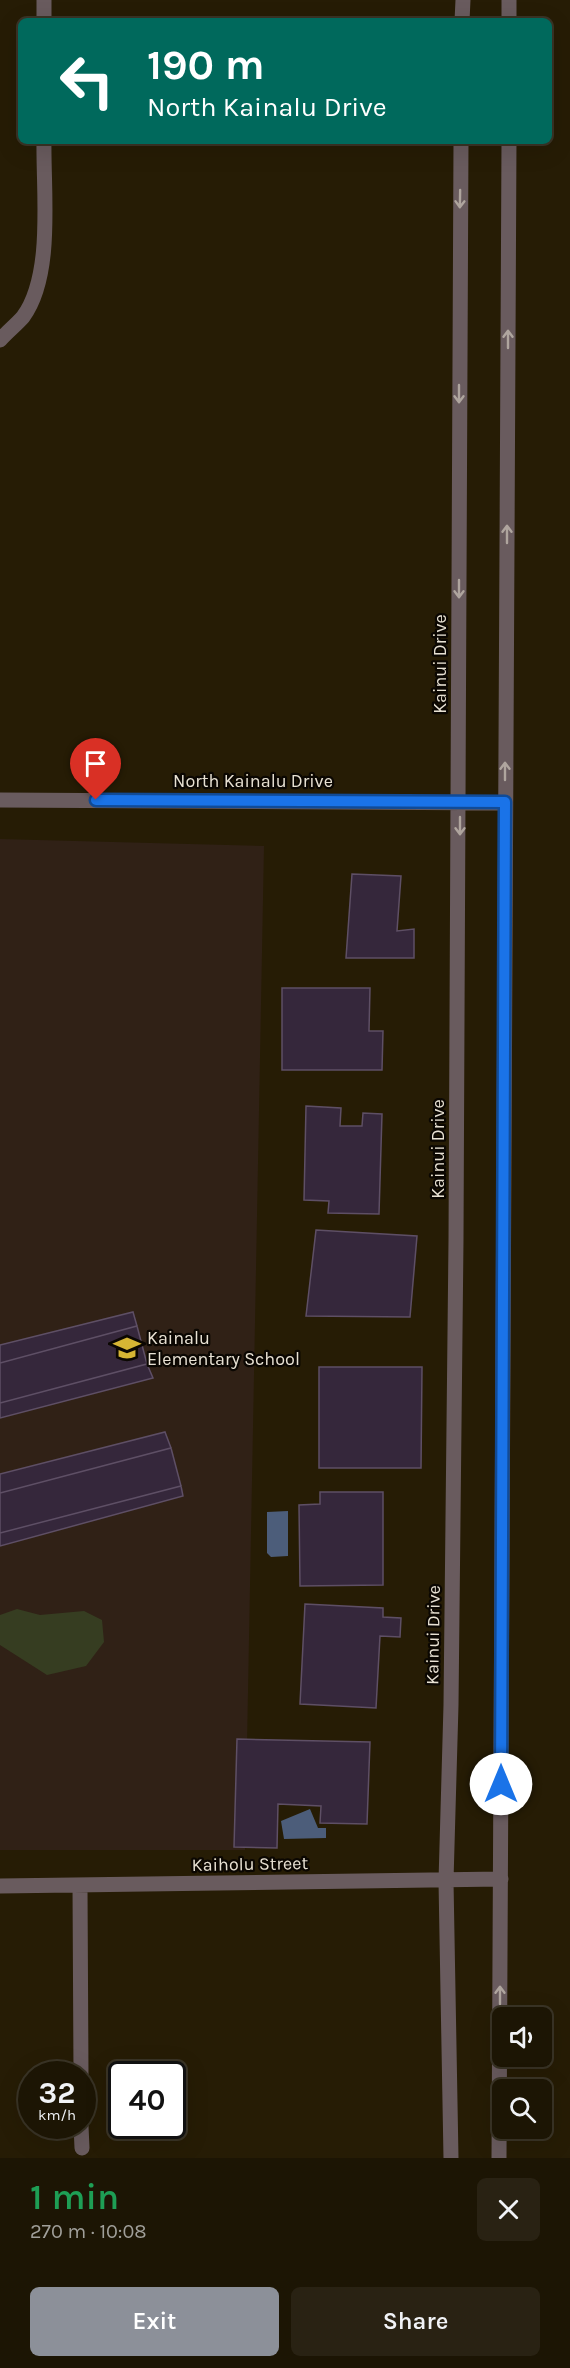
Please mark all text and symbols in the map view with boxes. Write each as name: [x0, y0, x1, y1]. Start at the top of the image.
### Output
text: 190 m: [147, 40, 265, 90]
icon: left: [48, 42, 126, 120]
text: North Kainalu Drive: [147, 91, 387, 123]
one-way arrow: [455, 189, 466, 209]
one-way arrow: [502, 329, 514, 349]
one-way arrow: [453, 384, 465, 404]
one-way arrow: [501, 524, 513, 544]
one-way arrow: [453, 579, 465, 599]
street label: Kainui Drive: [429, 614, 451, 714]
pin: [70, 738, 121, 800]
icon: arrive: [79, 747, 112, 780]
one-way arrow: [500, 761, 511, 781]
street label: North Kainalu Drive: [173, 770, 333, 792]
one-way arrow: [454, 816, 466, 836]
street label: Kainui Drive: [427, 1099, 449, 1199]
place label: Kainalu Elementary School: [147, 1327, 300, 1370]
school or university icon: Kainalu Elementary School: [112, 1333, 142, 1363]
street label: Kainui Drive: [421, 1585, 445, 1685]
position arrow: [469, 1752, 533, 1816]
street label: Kaiholu Street: [192, 1852, 309, 1876]
one-way arrow: [494, 1985, 506, 2005]
map controls: [492, 2007, 552, 2139]
button: sound: [492, 2007, 552, 2067]
speed limit sign: 40: [108, 2061, 186, 2139]
text: 32: [39, 2075, 75, 2111]
button: search: [492, 2079, 552, 2139]
text: km/h: [38, 2106, 76, 2124]
text: 1 min: [30, 2176, 119, 2218]
button: close: [477, 2178, 540, 2241]
text: 270 m · 10:08: [30, 2220, 147, 2243]
button: Exit: [30, 2287, 279, 2356]
button: Share: [291, 2287, 540, 2356]

